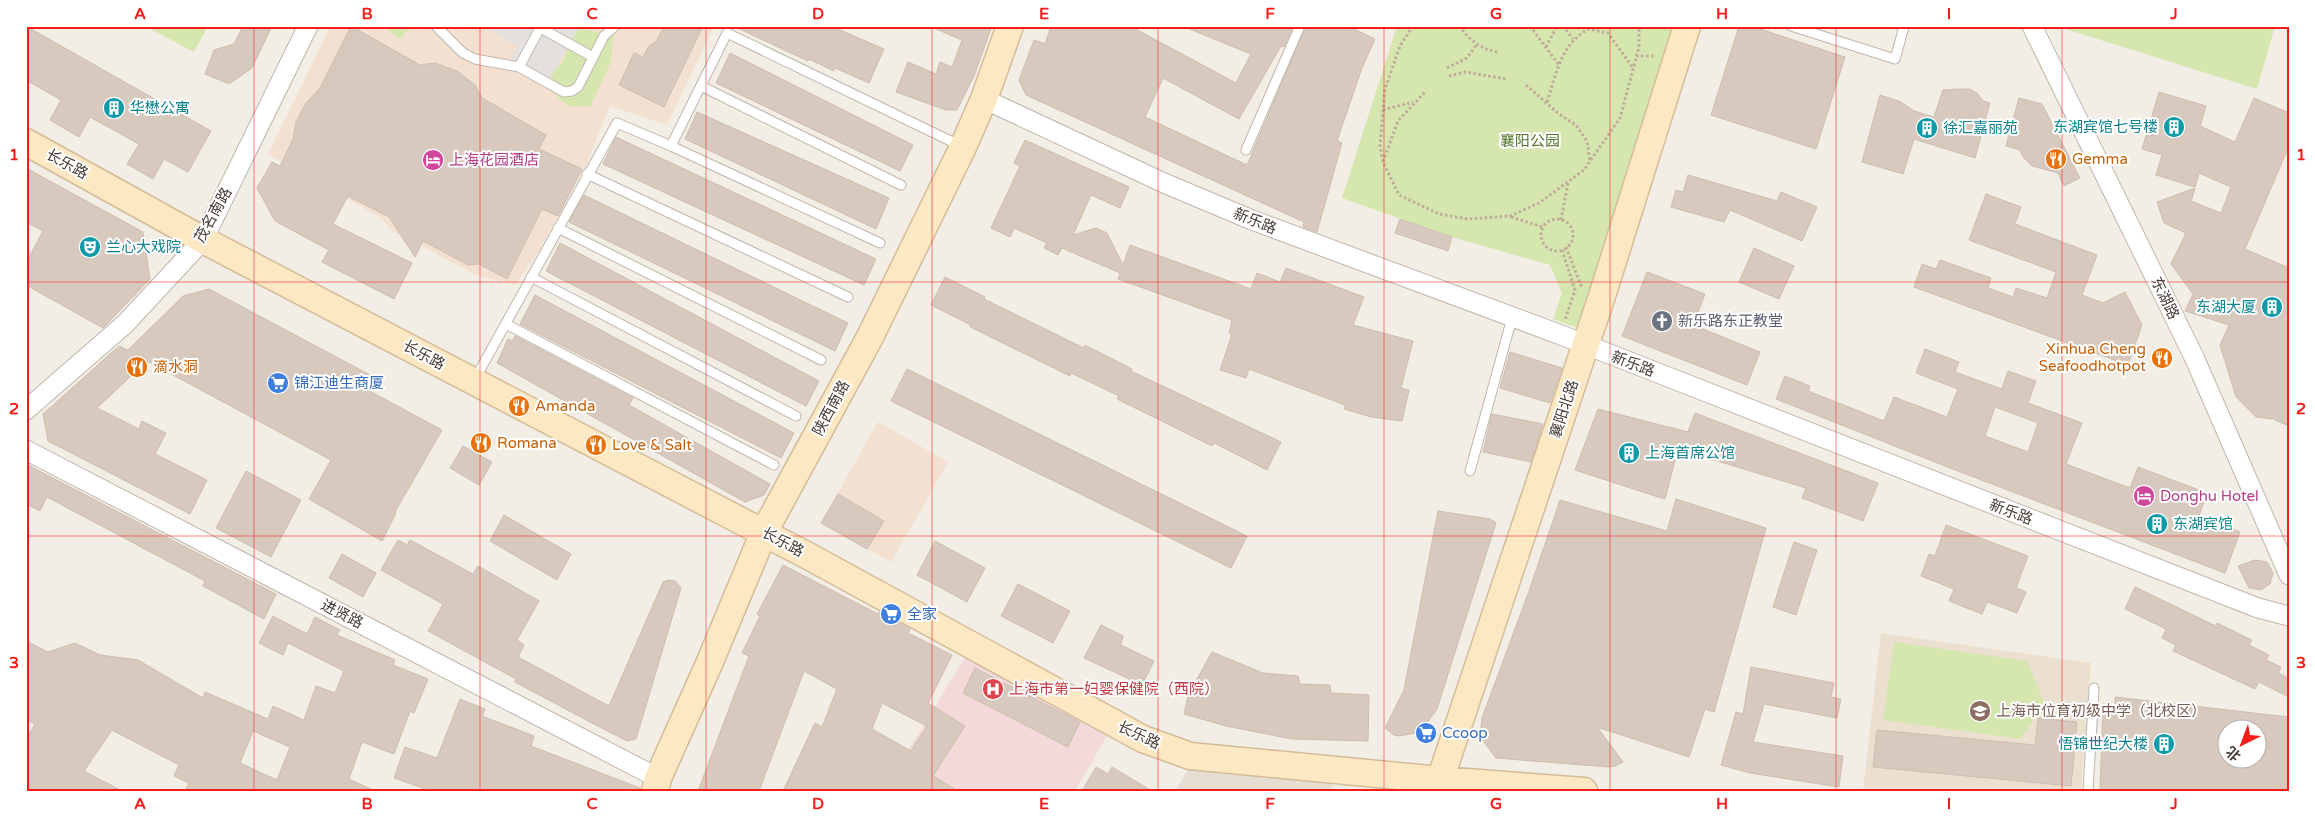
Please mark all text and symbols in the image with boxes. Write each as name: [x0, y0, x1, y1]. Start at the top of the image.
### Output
text: A: [134, 4, 146, 24]
text: B: [361, 4, 373, 24]
text: C: [586, 4, 598, 24]
text: D: [812, 4, 824, 24]
text: E: [1039, 4, 1049, 24]
text: F: [1265, 4, 1275, 24]
text: G: [1490, 4, 1502, 24]
text: H: [1716, 4, 1728, 24]
text: I: [1947, 4, 1951, 24]
text: J: [2169, 4, 2178, 24]
building icon: 华懋公寓: [102, 96, 126, 120]
place label: 华懋公寓: [130, 99, 190, 117]
building icon: 东湖宾馆七号楼: [2162, 115, 2186, 139]
building icon: 徐汇嘉丽苑: [1915, 116, 1939, 140]
place label: 东湖宾馆七号楼: [2053, 118, 2158, 136]
place label: 徐汇嘉丽苑: [1943, 119, 2018, 137]
park label: 襄阳公园: [1500, 132, 1560, 150]
text: 1: [9, 145, 19, 165]
street label: 长乐路: [43, 145, 91, 183]
text: 1: [2296, 145, 2306, 165]
restaurant icon: Gemma: [2044, 147, 2068, 171]
hotel icon: 上海花园酒店: [421, 148, 445, 172]
place label: Gemma: [2072, 150, 2128, 168]
place label: 上海花园酒店: [449, 151, 539, 169]
street label: 茂名南路: [191, 184, 235, 246]
street label: 新乐路: [1231, 204, 1279, 238]
theatre icon: 兰心大戏院: [78, 235, 102, 259]
place label: 兰心大戏院: [106, 238, 181, 256]
street label: 东湖路: [2147, 274, 2183, 322]
building icon: 东湖大厦: [2260, 295, 2284, 319]
place label: 东湖大厦: [2196, 298, 2256, 316]
church icon: 新乐路东正教堂: [1650, 309, 1674, 333]
place label: 新乐路东正教堂: [1678, 312, 1783, 330]
street label: 长乐路: [400, 336, 448, 374]
place label: Xinhua Cheng Seafoodhotpot: [2039, 340, 2146, 375]
restaurant icon: Xinhua Cheng Seafoodhotpot: [2150, 346, 2174, 370]
street label: 新乐路: [1609, 348, 1657, 380]
restaurant icon: 滴水洞: [125, 355, 149, 379]
place label: 滴水洞: [153, 358, 198, 376]
supermarket icon: 锦江迪生商厦: [266, 371, 290, 395]
place label: 锦江迪生商厦: [294, 374, 384, 392]
street label: 陕西南路: [809, 377, 853, 439]
street label: 襄阳北路: [1546, 378, 1582, 440]
restaurant icon: Amanda: [507, 394, 531, 418]
place label: Amanda: [535, 397, 595, 415]
text: 2: [9, 399, 19, 419]
text: 2: [2296, 399, 2306, 419]
restaurant icon: Romana: [469, 431, 493, 455]
restaurant icon: Love & Salt: [584, 433, 608, 457]
place label: Romana: [497, 434, 557, 452]
place label: Love & Salt: [612, 436, 692, 454]
building icon: 上海首席公馆: [1617, 441, 1641, 465]
place label: 上海首席公馆: [1645, 444, 1735, 462]
hotel icon: Donghu Hotel: [2132, 484, 2156, 508]
place label: Donghu Hotel: [2160, 487, 2259, 505]
street label: 新乐路: [1987, 496, 2035, 528]
building icon: 东湖宾馆: [2145, 512, 2169, 536]
place label: 东湖宾馆: [2173, 515, 2233, 533]
street label: 长乐路: [759, 523, 807, 561]
street label: 进贤路: [318, 596, 366, 632]
supermarket icon: 全家: [879, 602, 903, 626]
place label: 全家: [907, 605, 937, 623]
text: 3: [9, 653, 19, 673]
text: 3: [2296, 653, 2306, 673]
hospital icon: 上海市第一妇婴保健院（西院）: [981, 677, 1005, 701]
place label: 上海市第一妇婴保健院（西院）: [1009, 680, 1219, 698]
school or university icon: 上海市位育初级中学（北校区）: [1968, 699, 1992, 723]
place label: 上海市位育初级中学（北校区）: [1996, 702, 2206, 720]
street label: 长乐路: [1115, 717, 1163, 753]
north arrow: [2218, 720, 2268, 770]
supermarket icon: Ccoop: [1414, 721, 1438, 745]
place label: Ccoop: [1442, 724, 1488, 742]
building icon: 悟锦世纪大楼: [2152, 732, 2176, 756]
place label: 悟锦世纪大楼: [2058, 735, 2148, 753]
text: 北: [2223, 742, 2245, 764]
text: A: [134, 794, 146, 814]
text: B: [361, 794, 373, 814]
text: C: [586, 794, 598, 814]
text: D: [812, 794, 824, 814]
text: E: [1039, 794, 1049, 814]
text: F: [1265, 794, 1275, 814]
text: G: [1490, 794, 1502, 814]
text: H: [1716, 794, 1728, 814]
text: I: [1947, 794, 1951, 814]
text: J: [2169, 794, 2178, 814]

